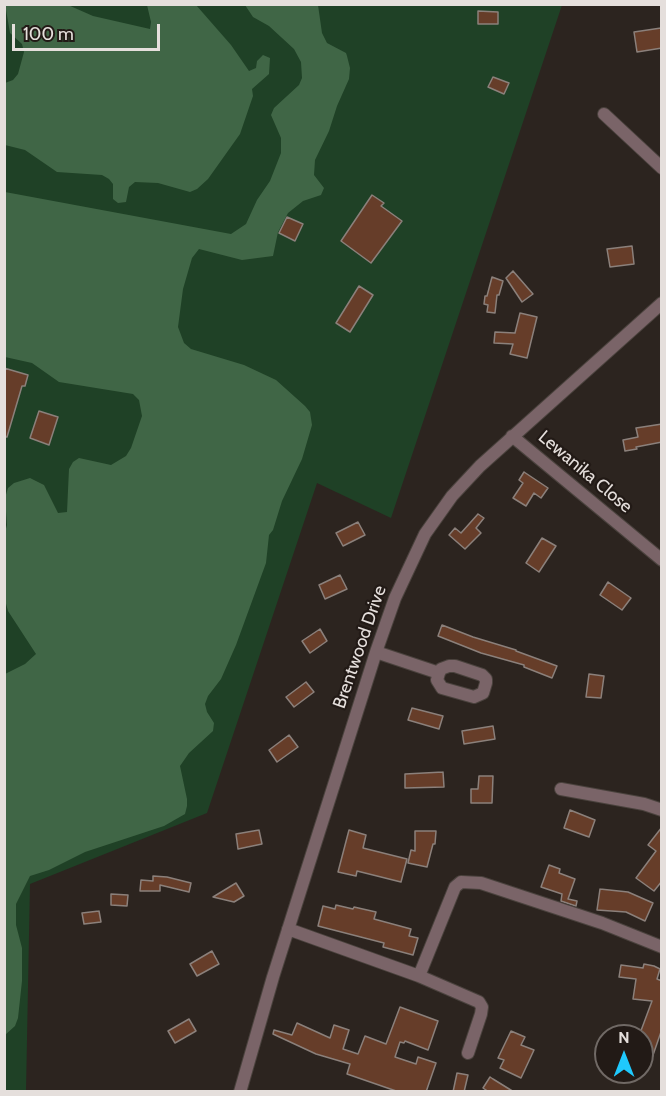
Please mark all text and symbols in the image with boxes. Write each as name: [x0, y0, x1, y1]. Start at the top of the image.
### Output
scale bar: [15, 12, 164, 50]
text: 100 m: [23, 23, 74, 45]
street label: Lewanika Close: [534, 426, 636, 518]
street label: Brentwood Drive: [329, 583, 391, 711]
north arrow: [594, 1024, 654, 1084]
text: N: [618, 1028, 630, 1047]

